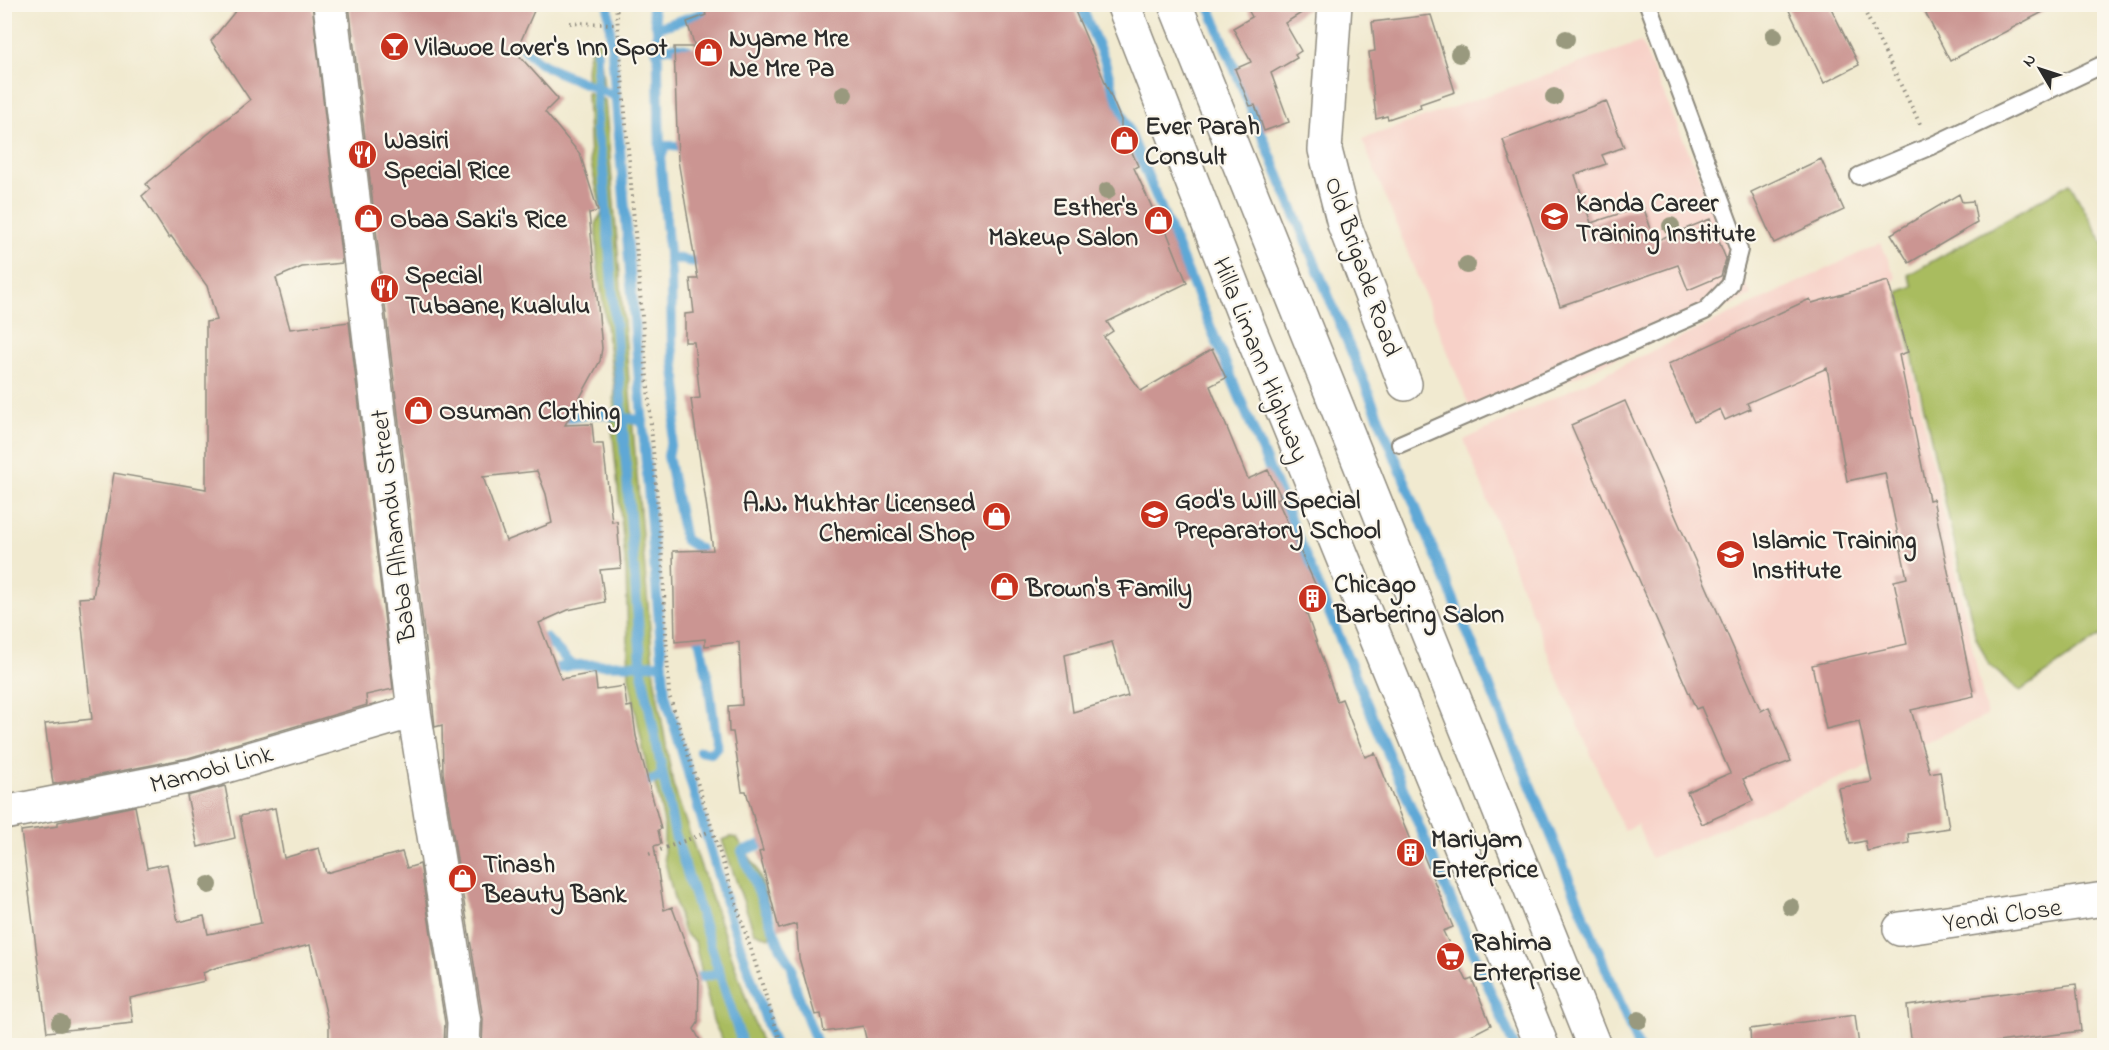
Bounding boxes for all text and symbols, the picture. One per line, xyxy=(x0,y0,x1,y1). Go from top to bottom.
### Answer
place label: Nyame Mre Ne Mre Pa xyxy=(729,21,850,89)
bar icon: Vilawoe Lover's Inn Spot xyxy=(378,30,410,62)
place label: Vilawoe Lover's Inn Spot xyxy=(414,30,668,68)
shop icon: Nyame Mre Ne Mre Pa xyxy=(692,36,724,68)
north arrow xyxy=(2010,39,2070,99)
text: N xyxy=(2017,49,2043,73)
place label: Ever Parah Consult xyxy=(1145,109,1260,177)
place label: Wasiri Special Rice xyxy=(384,123,511,191)
shop icon: Ever Parah Consult xyxy=(1108,124,1140,156)
restaurant icon: Wasiri Special Rice xyxy=(347,138,379,170)
street label: Old Brigade Road xyxy=(1313,172,1410,362)
place label: Kanda Career Training Institute xyxy=(1576,186,1757,255)
place label: Esther's Makeup Salon xyxy=(988,190,1138,258)
school or university icon: Kanda Career Training Institute xyxy=(1539,201,1571,233)
shop icon: Obaa Saki's Rice xyxy=(353,202,385,234)
place label: Obaa Saki's Rice xyxy=(390,202,568,240)
shop icon: Esther's Makeup Salon xyxy=(1143,205,1175,237)
street label: Hilla Limann Highway xyxy=(1201,252,1318,468)
place label: Special Tubaane, Kualulu xyxy=(405,258,590,326)
restaurant icon: Special Tubaane, Kualulu xyxy=(368,273,400,305)
shop icon: Osuman Clothing xyxy=(402,394,434,426)
place label: Osuman Clothing xyxy=(439,394,620,433)
street label: Baba Alhamdu Street xyxy=(362,407,428,645)
place label: God's Will Special Preparatory School xyxy=(1175,483,1381,551)
place label: A.N. Mukhtar Licensed Chemical Shop xyxy=(743,486,975,554)
school or university icon: God's Will Special Preparatory School xyxy=(1138,498,1170,530)
shop icon: A.N. Mukhtar Licensed Chemical Shop xyxy=(980,501,1012,533)
place label: Islamic Training Institute xyxy=(1752,523,1917,591)
school or university icon: Islamic Training Institute xyxy=(1715,538,1747,570)
place label: Chicago Barbering Salon xyxy=(1333,567,1504,636)
shop icon: Brown's Family xyxy=(989,571,1021,603)
place label: Brown's Family xyxy=(1025,571,1192,609)
building icon: Chicago Barbering Salon xyxy=(1297,582,1329,614)
street label: Mamobi Link xyxy=(146,736,278,806)
place label: Mariyam Enterprice xyxy=(1431,822,1539,890)
building icon: Mariyam Enterprice xyxy=(1394,837,1426,869)
place label: Tinash Beauty Bank xyxy=(482,847,627,915)
shop icon: Tinash Beauty Bank xyxy=(446,862,478,894)
street label: Yendi Close xyxy=(1941,890,2064,944)
place label: Rahima Enterprise xyxy=(1472,925,1582,993)
supermarket icon: Rahima Enterprise xyxy=(1435,940,1467,972)

